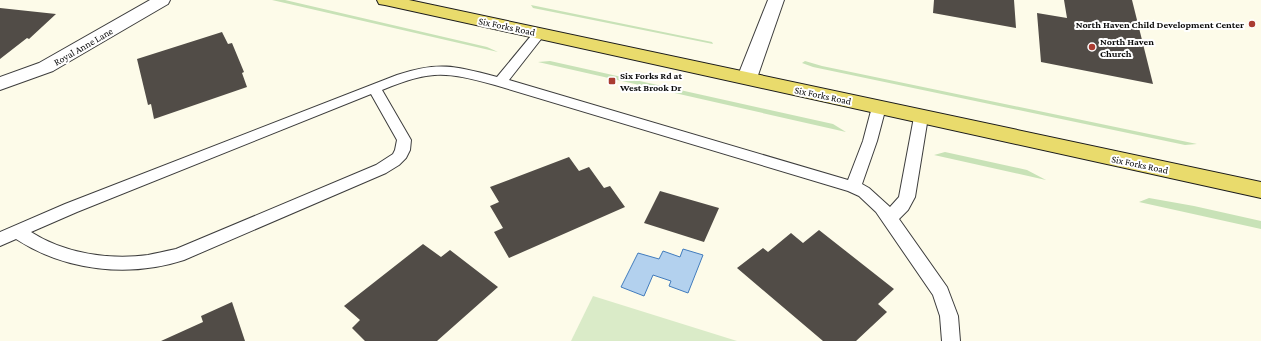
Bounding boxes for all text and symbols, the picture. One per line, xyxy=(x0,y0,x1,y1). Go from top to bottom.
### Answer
street label: Six Forks Road xyxy=(477,15,537,38)
place label: North Haven Child Development Center xyxy=(1076,19,1244,30)
marker: North Haven Child Development Center xyxy=(1247,19,1257,29)
street label: Royal Anne Lane xyxy=(52,25,115,68)
place label: North Haven Church xyxy=(1100,36,1154,59)
marker: North Haven Church xyxy=(1087,42,1097,52)
place label: Six Forks Rd at West Brook Dr xyxy=(619,70,682,93)
marker: Six Forks Rd at West Brook Dr xyxy=(607,76,617,86)
street label: Six Forks Road xyxy=(793,84,853,107)
street label: Six Forks Road xyxy=(1110,153,1170,176)

